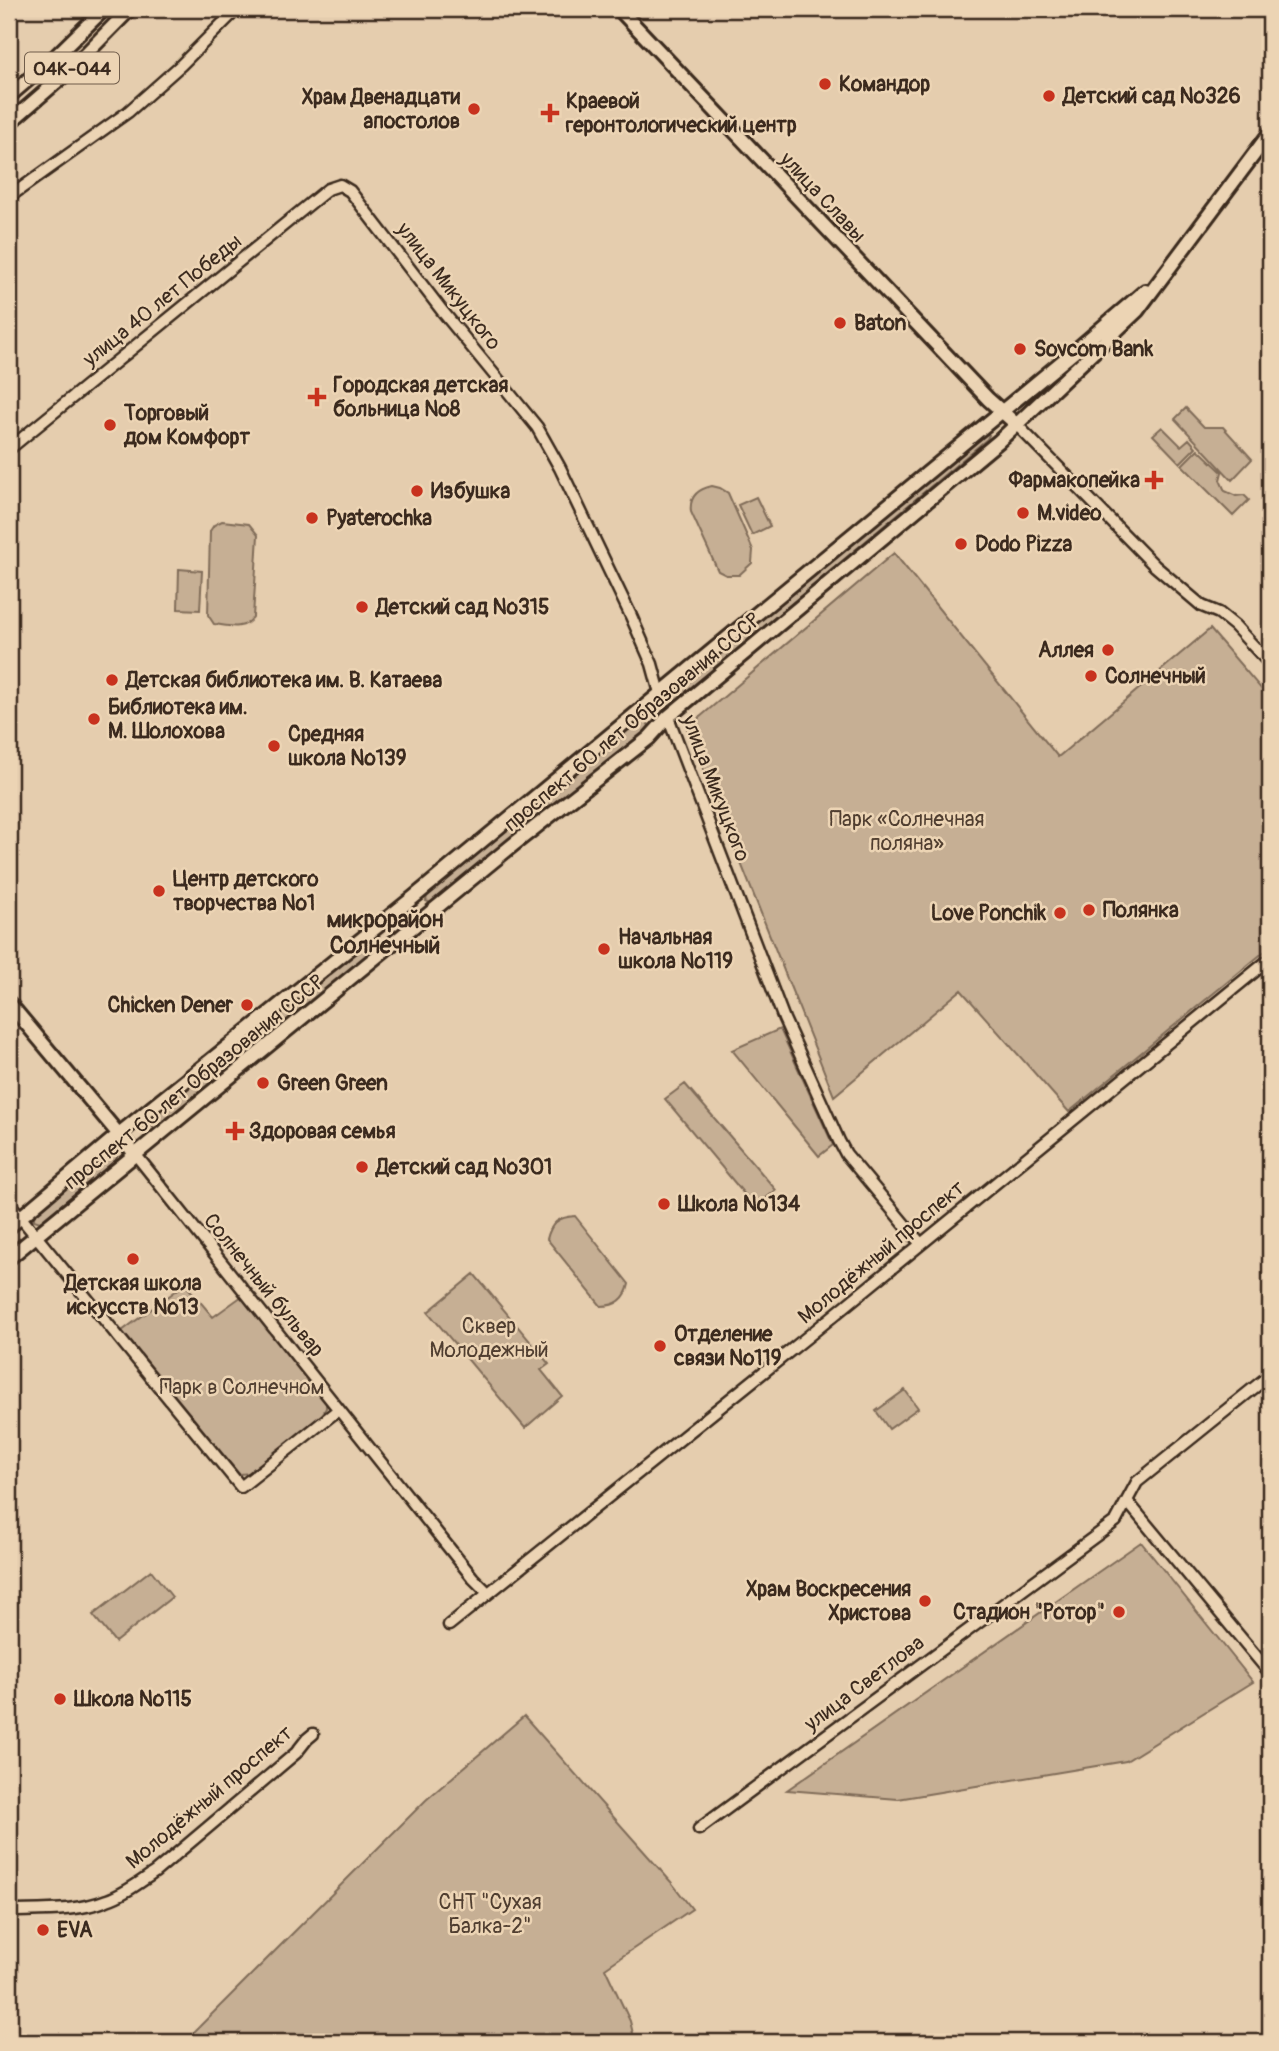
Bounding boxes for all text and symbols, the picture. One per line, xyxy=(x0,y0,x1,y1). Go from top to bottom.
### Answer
road number: 04К-044 xyxy=(25,52,119,83)
place label: Командор xyxy=(839,71,930,98)
marker: Командор xyxy=(817,76,833,92)
place label: Детский сад №326 xyxy=(1061,83,1241,110)
place label: Храм Двенадцати апостолов xyxy=(302,84,461,135)
place label: Краевой геронтологический центр xyxy=(565,88,797,139)
marker: Детский сад №326 xyxy=(1041,88,1057,104)
marker: Храм Двенадцати апостолов xyxy=(466,101,482,117)
marker: Краевой геронтологический центр xyxy=(540,103,560,123)
street label: улица Славы xyxy=(773,146,872,248)
street label: улица Микуцкого xyxy=(390,216,507,356)
street label: улица 40 лет Победы xyxy=(77,228,247,373)
place label: Baton xyxy=(854,310,907,337)
marker: Baton xyxy=(832,315,848,331)
place label: Sovcom Bank xyxy=(1034,336,1153,363)
marker: Sovcom Bank xyxy=(1012,341,1028,357)
place label: Городская детская больница №8 xyxy=(333,372,509,423)
marker: Городская детская больница №8 xyxy=(307,387,327,407)
place label: Торговый дом Комфорт xyxy=(123,400,250,451)
marker: Торговый дом Комфорт xyxy=(102,417,118,433)
place label: Фармакопейка xyxy=(1008,467,1140,494)
marker: Фармакопейка xyxy=(1146,472,1162,488)
place label: Избушка xyxy=(431,478,510,505)
marker: Избушка xyxy=(409,483,425,499)
place label: M.video xyxy=(1037,500,1102,527)
place label: Pyaterochka xyxy=(326,505,432,532)
marker: M.video xyxy=(1015,505,1031,521)
marker: Pyaterochka xyxy=(304,510,320,526)
place label: Dodo Pizza xyxy=(975,531,1072,558)
marker: Dodo Pizza xyxy=(953,536,969,552)
place label: Детский сад №315 xyxy=(374,594,549,621)
marker: Детский сад №315 xyxy=(354,599,370,615)
street label: проспект 60 лет Образования СССР xyxy=(498,607,767,838)
place label: Аллея xyxy=(1038,637,1094,664)
marker: Аллея xyxy=(1100,642,1116,658)
place label: Солнечный xyxy=(1105,663,1206,690)
place label: Детская библиотека им. В. Катаева xyxy=(124,667,443,694)
marker: Солнечный xyxy=(1083,668,1099,684)
marker: Детская библиотека им. В. Катаева xyxy=(104,672,120,688)
place label: Библиотека им. М. Шолохова xyxy=(108,694,247,745)
street label: улица Микуцкого xyxy=(675,710,756,865)
marker: Библиотека им. М. Шолохова xyxy=(86,711,102,727)
place label: Средняя школа №139 xyxy=(288,721,407,772)
marker: Средняя школа №139 xyxy=(266,738,282,754)
park label: Парк «Солнечная поляна» xyxy=(830,806,984,857)
place label: Центр детского творчества №1 xyxy=(173,866,319,917)
marker: Центр детского творчества №1 xyxy=(151,883,167,899)
place label: Полянка xyxy=(1103,897,1179,924)
place label: Love Ponchik xyxy=(931,900,1046,927)
marker: Полянка xyxy=(1081,902,1097,918)
district label: микрорайон Солнечный xyxy=(327,905,443,960)
marker: Love Ponchik xyxy=(1052,905,1068,921)
place label: Начальная школа №119 xyxy=(618,924,733,975)
marker: Начальная школа №119 xyxy=(596,941,612,957)
street label: проспект 60 лет Образования СССР xyxy=(59,969,330,1196)
place label: Chicken Dener xyxy=(108,992,234,1019)
marker: Chicken Dener xyxy=(239,997,255,1013)
place label: Green Green xyxy=(277,1070,388,1097)
marker: Green Green xyxy=(255,1075,271,1091)
place label: Здоровая семья xyxy=(249,1118,396,1145)
marker: Здоровая семья xyxy=(227,1123,243,1139)
place label: Детский сад №301 xyxy=(374,1154,552,1181)
marker: Детский сад №301 xyxy=(354,1159,370,1175)
street label: Молодёжный проспект xyxy=(792,1174,971,1330)
place label: Школа №134 xyxy=(677,1191,801,1218)
marker: Школа №134 xyxy=(656,1196,672,1212)
street label: Солнечный бульвар xyxy=(197,1208,330,1363)
marker: Детская школа искусств №13 xyxy=(125,1251,141,1267)
place label: Детская школа искусств №13 xyxy=(63,1270,202,1321)
park label: Сквер Молодежный xyxy=(429,1313,549,1364)
place label: Отделение связи №119 xyxy=(673,1321,782,1372)
marker: Отделение связи №119 xyxy=(652,1338,668,1354)
park label: Парк в Солнечном xyxy=(160,1374,324,1401)
place label: Храм Воскресения Христова xyxy=(746,1576,911,1627)
marker: Храм Воскресения Христова xyxy=(917,1593,933,1609)
place label: Стадион "Ротор" xyxy=(953,1599,1105,1626)
marker: Стадион "Ротор" xyxy=(1111,1604,1127,1620)
street label: улица Светлова xyxy=(798,1629,930,1738)
place label: Школа №115 xyxy=(73,1686,192,1713)
marker: Школа №115 xyxy=(52,1691,68,1707)
street label: Молодёжный проспект xyxy=(120,1719,299,1875)
park label: СНТ "Сухая Балка-2" xyxy=(438,1889,542,1940)
place label: EVA xyxy=(57,1917,93,1944)
marker: EVA xyxy=(35,1922,51,1938)

